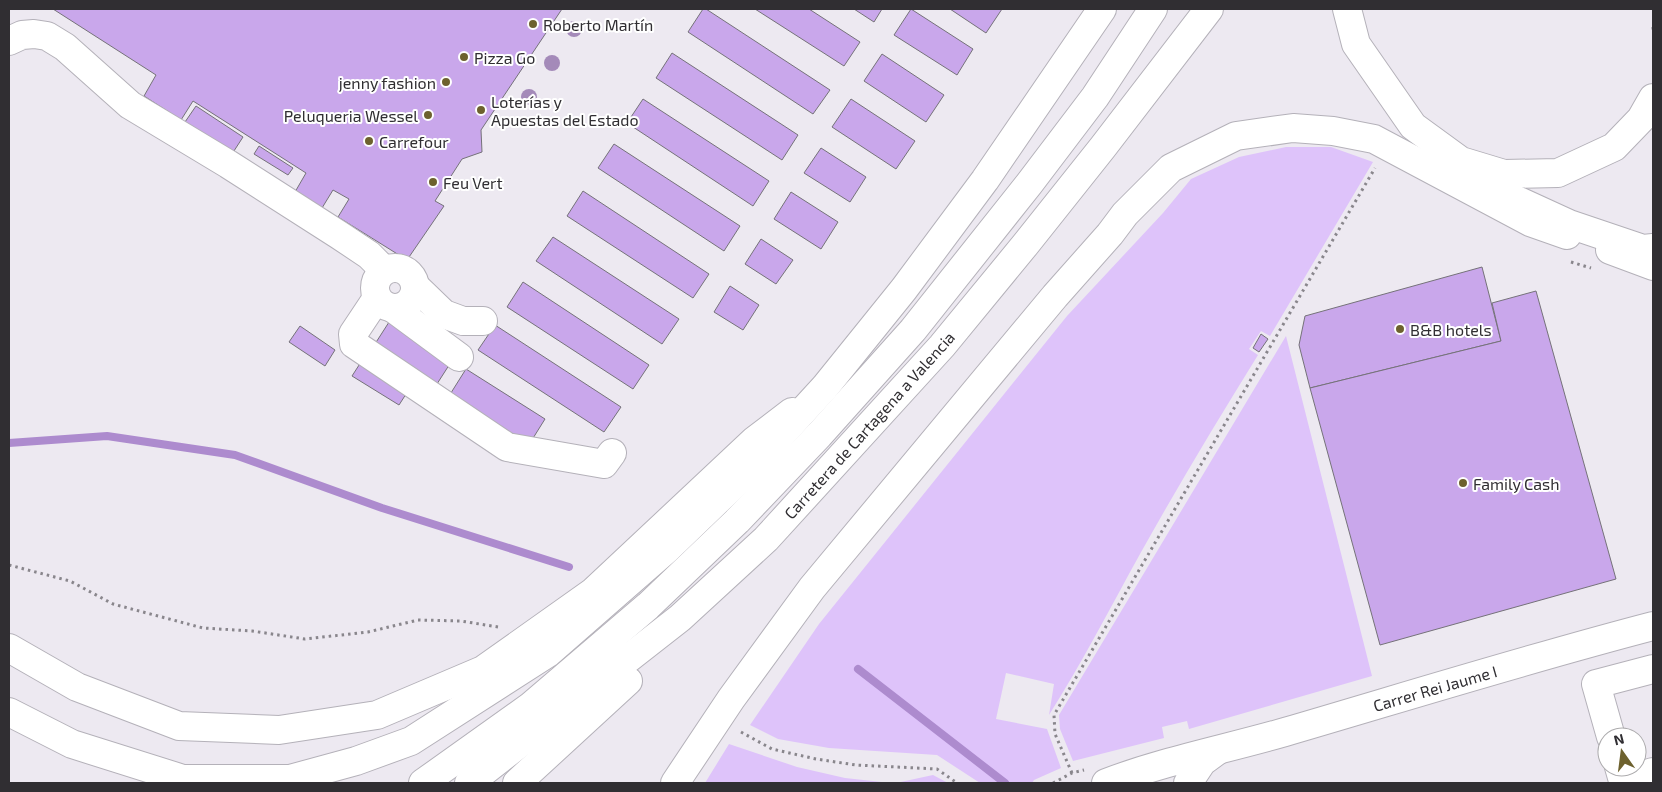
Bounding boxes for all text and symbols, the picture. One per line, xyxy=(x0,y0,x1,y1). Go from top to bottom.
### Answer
place label: Roberto Martín xyxy=(543,15,653,34)
marker: Roberto Martín xyxy=(527,18,539,30)
place label: Pizza Go xyxy=(474,48,535,67)
marker: Pizza Go xyxy=(458,51,470,63)
place label: jenny fashion xyxy=(339,73,436,93)
marker: jenny fashion xyxy=(440,76,452,88)
place label: Loterías y Apuestas del Estado xyxy=(491,92,639,129)
marker: Loterías y Apuestas del Estado xyxy=(475,104,487,116)
place label: Peluqueria Wessel xyxy=(284,106,418,125)
marker: Peluqueria Wessel xyxy=(422,109,434,121)
place label: Carrefour xyxy=(379,132,449,151)
marker: Carrefour xyxy=(363,135,375,147)
place label: Feu Vert xyxy=(443,173,503,192)
marker: Feu Vert xyxy=(427,176,439,188)
place label: B&B hotels xyxy=(1410,320,1492,339)
marker: B&B hotels xyxy=(1394,323,1406,335)
street label: Carretera de Cartagena a Valencia xyxy=(780,327,958,523)
place label: Family Cash xyxy=(1473,474,1559,493)
marker: Family Cash xyxy=(1457,477,1469,489)
street label: Carrer Rei Jaume I xyxy=(1371,661,1499,715)
north arrow xyxy=(1597,727,1647,777)
text: N xyxy=(1612,729,1626,748)

